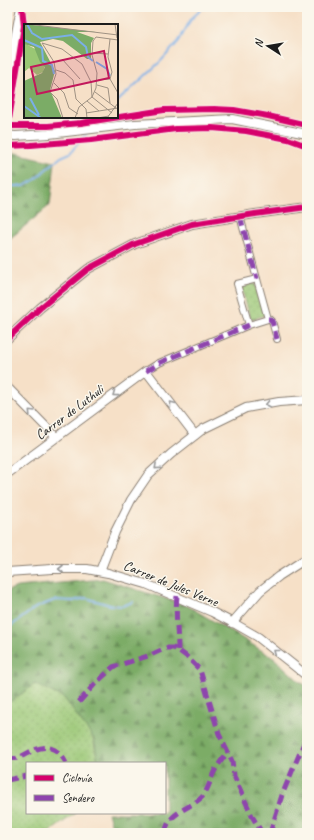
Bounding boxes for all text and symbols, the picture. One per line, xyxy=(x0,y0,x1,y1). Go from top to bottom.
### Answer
inset map xyxy=(24,24,118,118)
north arrow xyxy=(248,26,288,66)
text: N xyxy=(251,37,266,49)
street label: Carrer de Luthuli xyxy=(32,380,109,444)
one-way arrow xyxy=(112,389,119,396)
one-way arrow xyxy=(265,400,271,408)
one-way arrow xyxy=(169,402,176,409)
one-way arrow xyxy=(29,409,36,417)
one-way arrow xyxy=(154,462,162,470)
street label: Carrer de Jules Verne xyxy=(121,557,222,611)
one-way arrow xyxy=(58,565,64,573)
one-way arrow xyxy=(274,650,281,657)
legend xyxy=(26,762,166,814)
text: Ciclovía xyxy=(62,770,93,786)
text: Sendero xyxy=(62,790,95,806)

